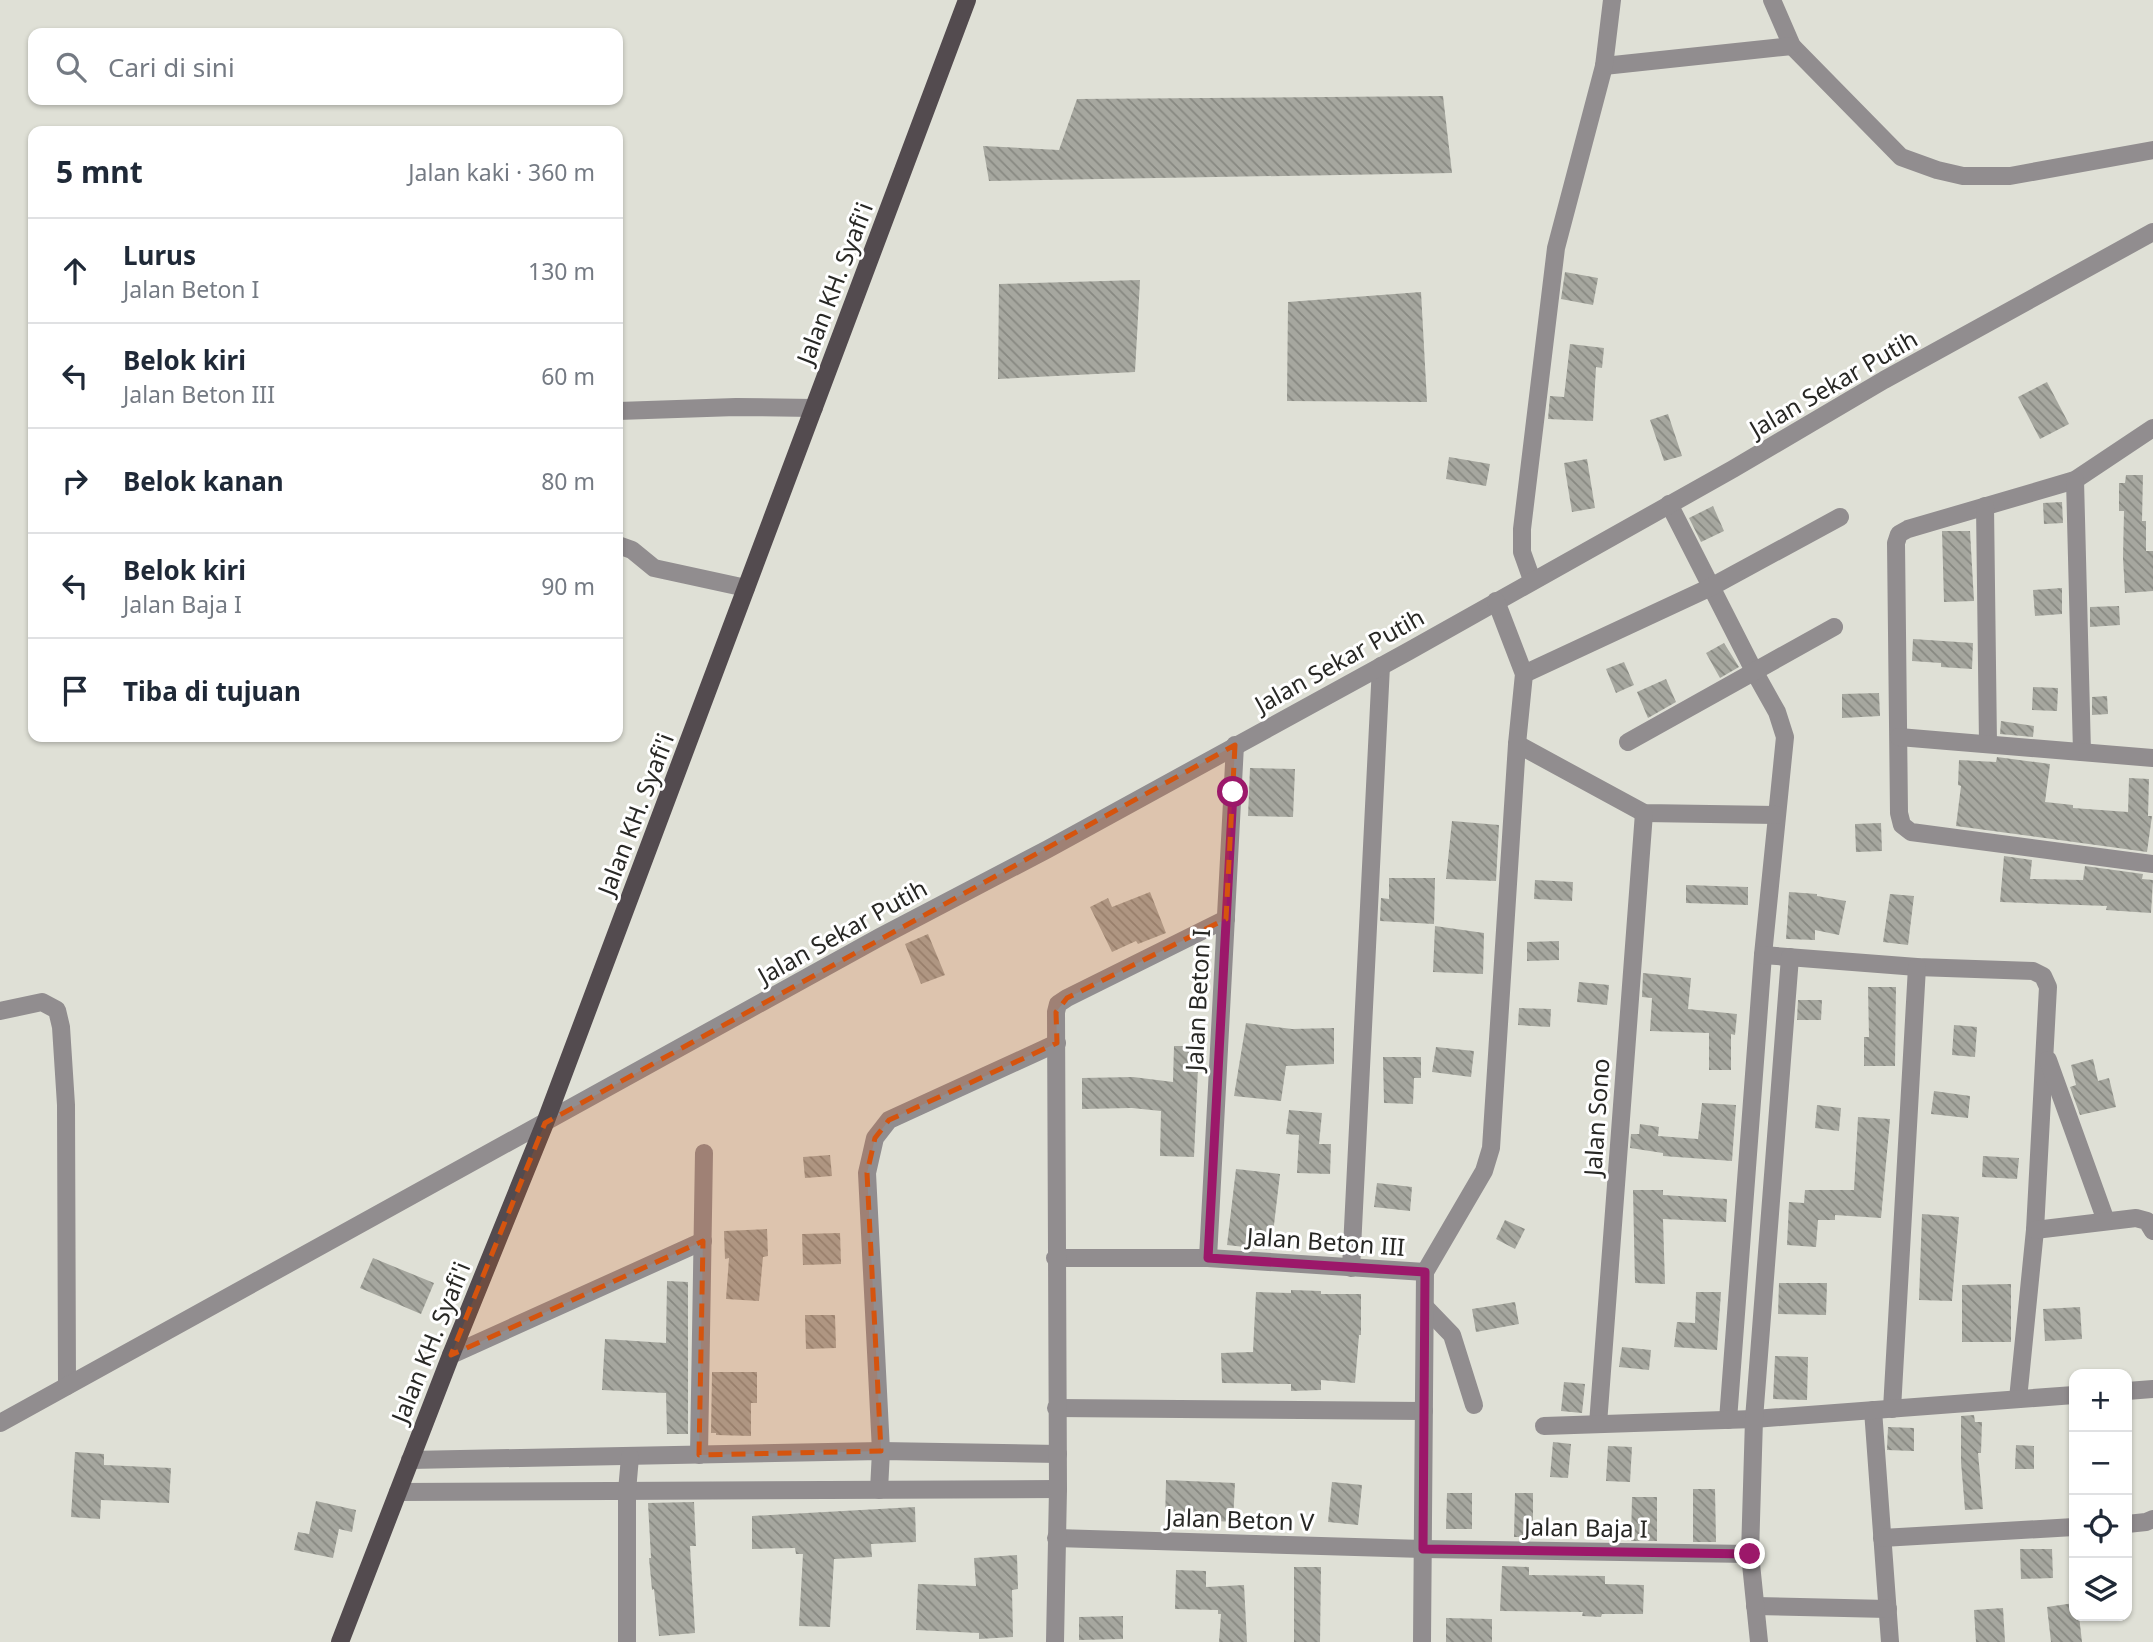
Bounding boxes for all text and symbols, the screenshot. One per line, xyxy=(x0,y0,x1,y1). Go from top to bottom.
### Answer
search box xyxy=(28,28,623,105)
icon: search xyxy=(52,48,90,86)
text: Cari di sini xyxy=(108,49,235,85)
text: 5 mnt xyxy=(56,151,143,192)
text: Jalan kaki · 360 m xyxy=(408,156,595,188)
street label: Jalan KH. Syafi'i xyxy=(787,197,880,371)
text: Lurus xyxy=(123,237,196,273)
icon: ahead xyxy=(56,252,94,290)
text: 130 m xyxy=(528,255,595,287)
text: Jalan Beton I xyxy=(123,273,259,305)
street label: Jalan Sekar Putih xyxy=(1741,321,1923,446)
text: Belok kiri xyxy=(123,342,246,378)
icon: left xyxy=(56,357,94,395)
text: 60 m xyxy=(541,360,595,392)
text: Jalan Beton III xyxy=(123,378,275,410)
icon: right xyxy=(56,462,94,500)
text: Belok kanan xyxy=(123,463,284,499)
text: 80 m xyxy=(541,465,595,497)
text: Belok kiri xyxy=(123,552,246,588)
icon: left xyxy=(56,567,94,605)
text: 90 m xyxy=(541,570,595,602)
text: Jalan Baja I xyxy=(123,588,242,620)
street label: Jalan Sekar Putih xyxy=(1247,600,1430,721)
icon: arrive xyxy=(56,672,94,710)
text: Tiba di tujuan xyxy=(123,673,301,709)
street label: Jalan KH. Syafi'i xyxy=(588,728,681,902)
route start xyxy=(1217,776,1248,807)
street label: Jalan Sekar Putih xyxy=(750,871,933,992)
street label: Jalan Beton I xyxy=(1177,928,1217,1074)
street label: Jalan Sono xyxy=(1575,1057,1617,1179)
street label: Jalan Beton III xyxy=(1244,1219,1406,1263)
street label: Jalan KH. Syafi'i xyxy=(382,1257,477,1429)
map controls xyxy=(2069,1369,2132,1621)
button: + xyxy=(2069,1369,2132,1432)
button: − xyxy=(2069,1432,2132,1495)
button: locate xyxy=(2069,1495,2132,1558)
street label: Jalan Beton V xyxy=(1163,1500,1315,1538)
street label: Jalan Baja I xyxy=(1522,1509,1648,1545)
route end xyxy=(1734,1538,1765,1569)
button: layers xyxy=(2069,1558,2132,1621)

